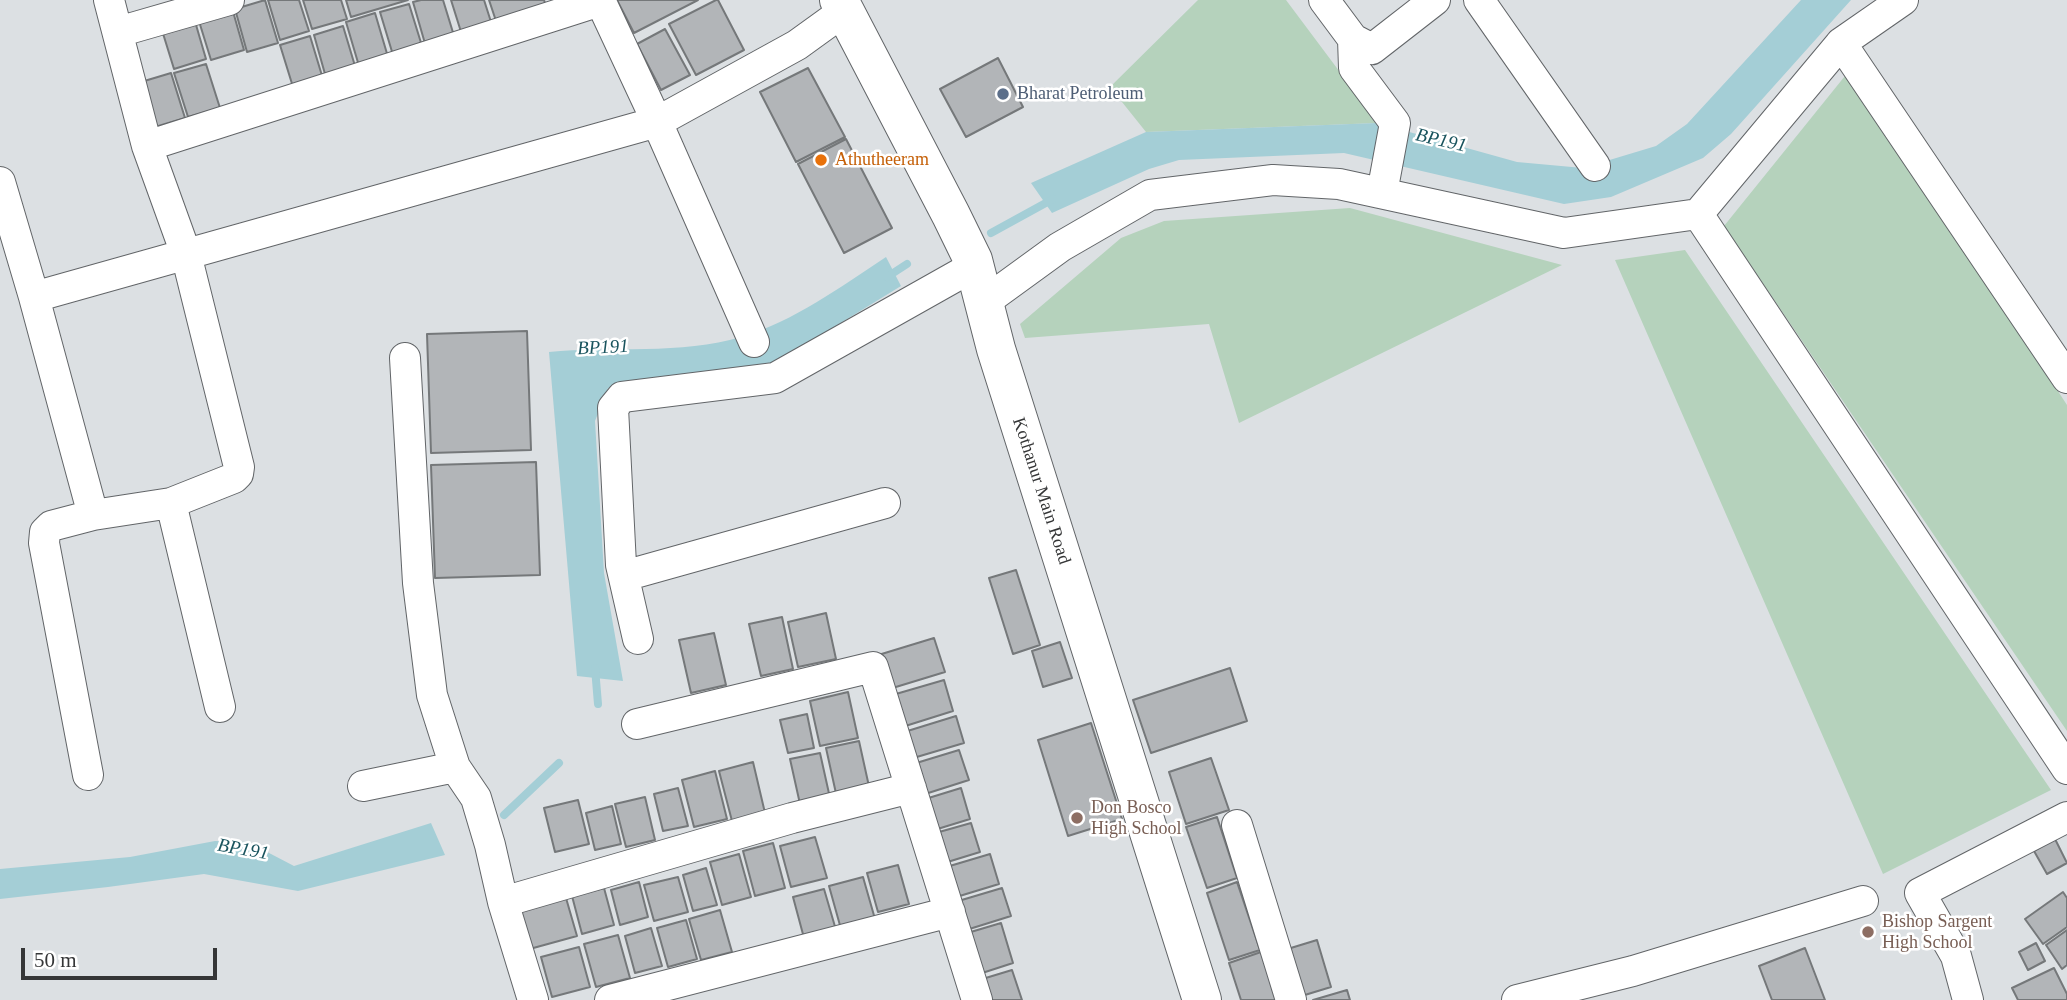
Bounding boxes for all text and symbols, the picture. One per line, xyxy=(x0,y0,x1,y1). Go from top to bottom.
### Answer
place label: Bharat Petroleum xyxy=(1017,83,1143,105)
marker: Bharat Petroleum xyxy=(995,86,1011,102)
water label: BP191 xyxy=(1413,124,1469,158)
place label: Athutheeram xyxy=(835,149,929,171)
marker: Athutheeram xyxy=(813,152,829,168)
water label: BP191 xyxy=(577,335,629,361)
street label: Kothanur Main Road xyxy=(1007,415,1075,567)
place label: Don Bosco High School xyxy=(1091,797,1182,840)
marker: Don Bosco High School xyxy=(1069,810,1085,826)
water label: BP191 xyxy=(216,834,270,866)
place label: Bishop Sargent High School xyxy=(1882,911,1992,954)
marker: Bishop Sargent High School xyxy=(1860,924,1876,940)
scale bar xyxy=(24,934,220,978)
text: 50 m xyxy=(34,948,77,972)

